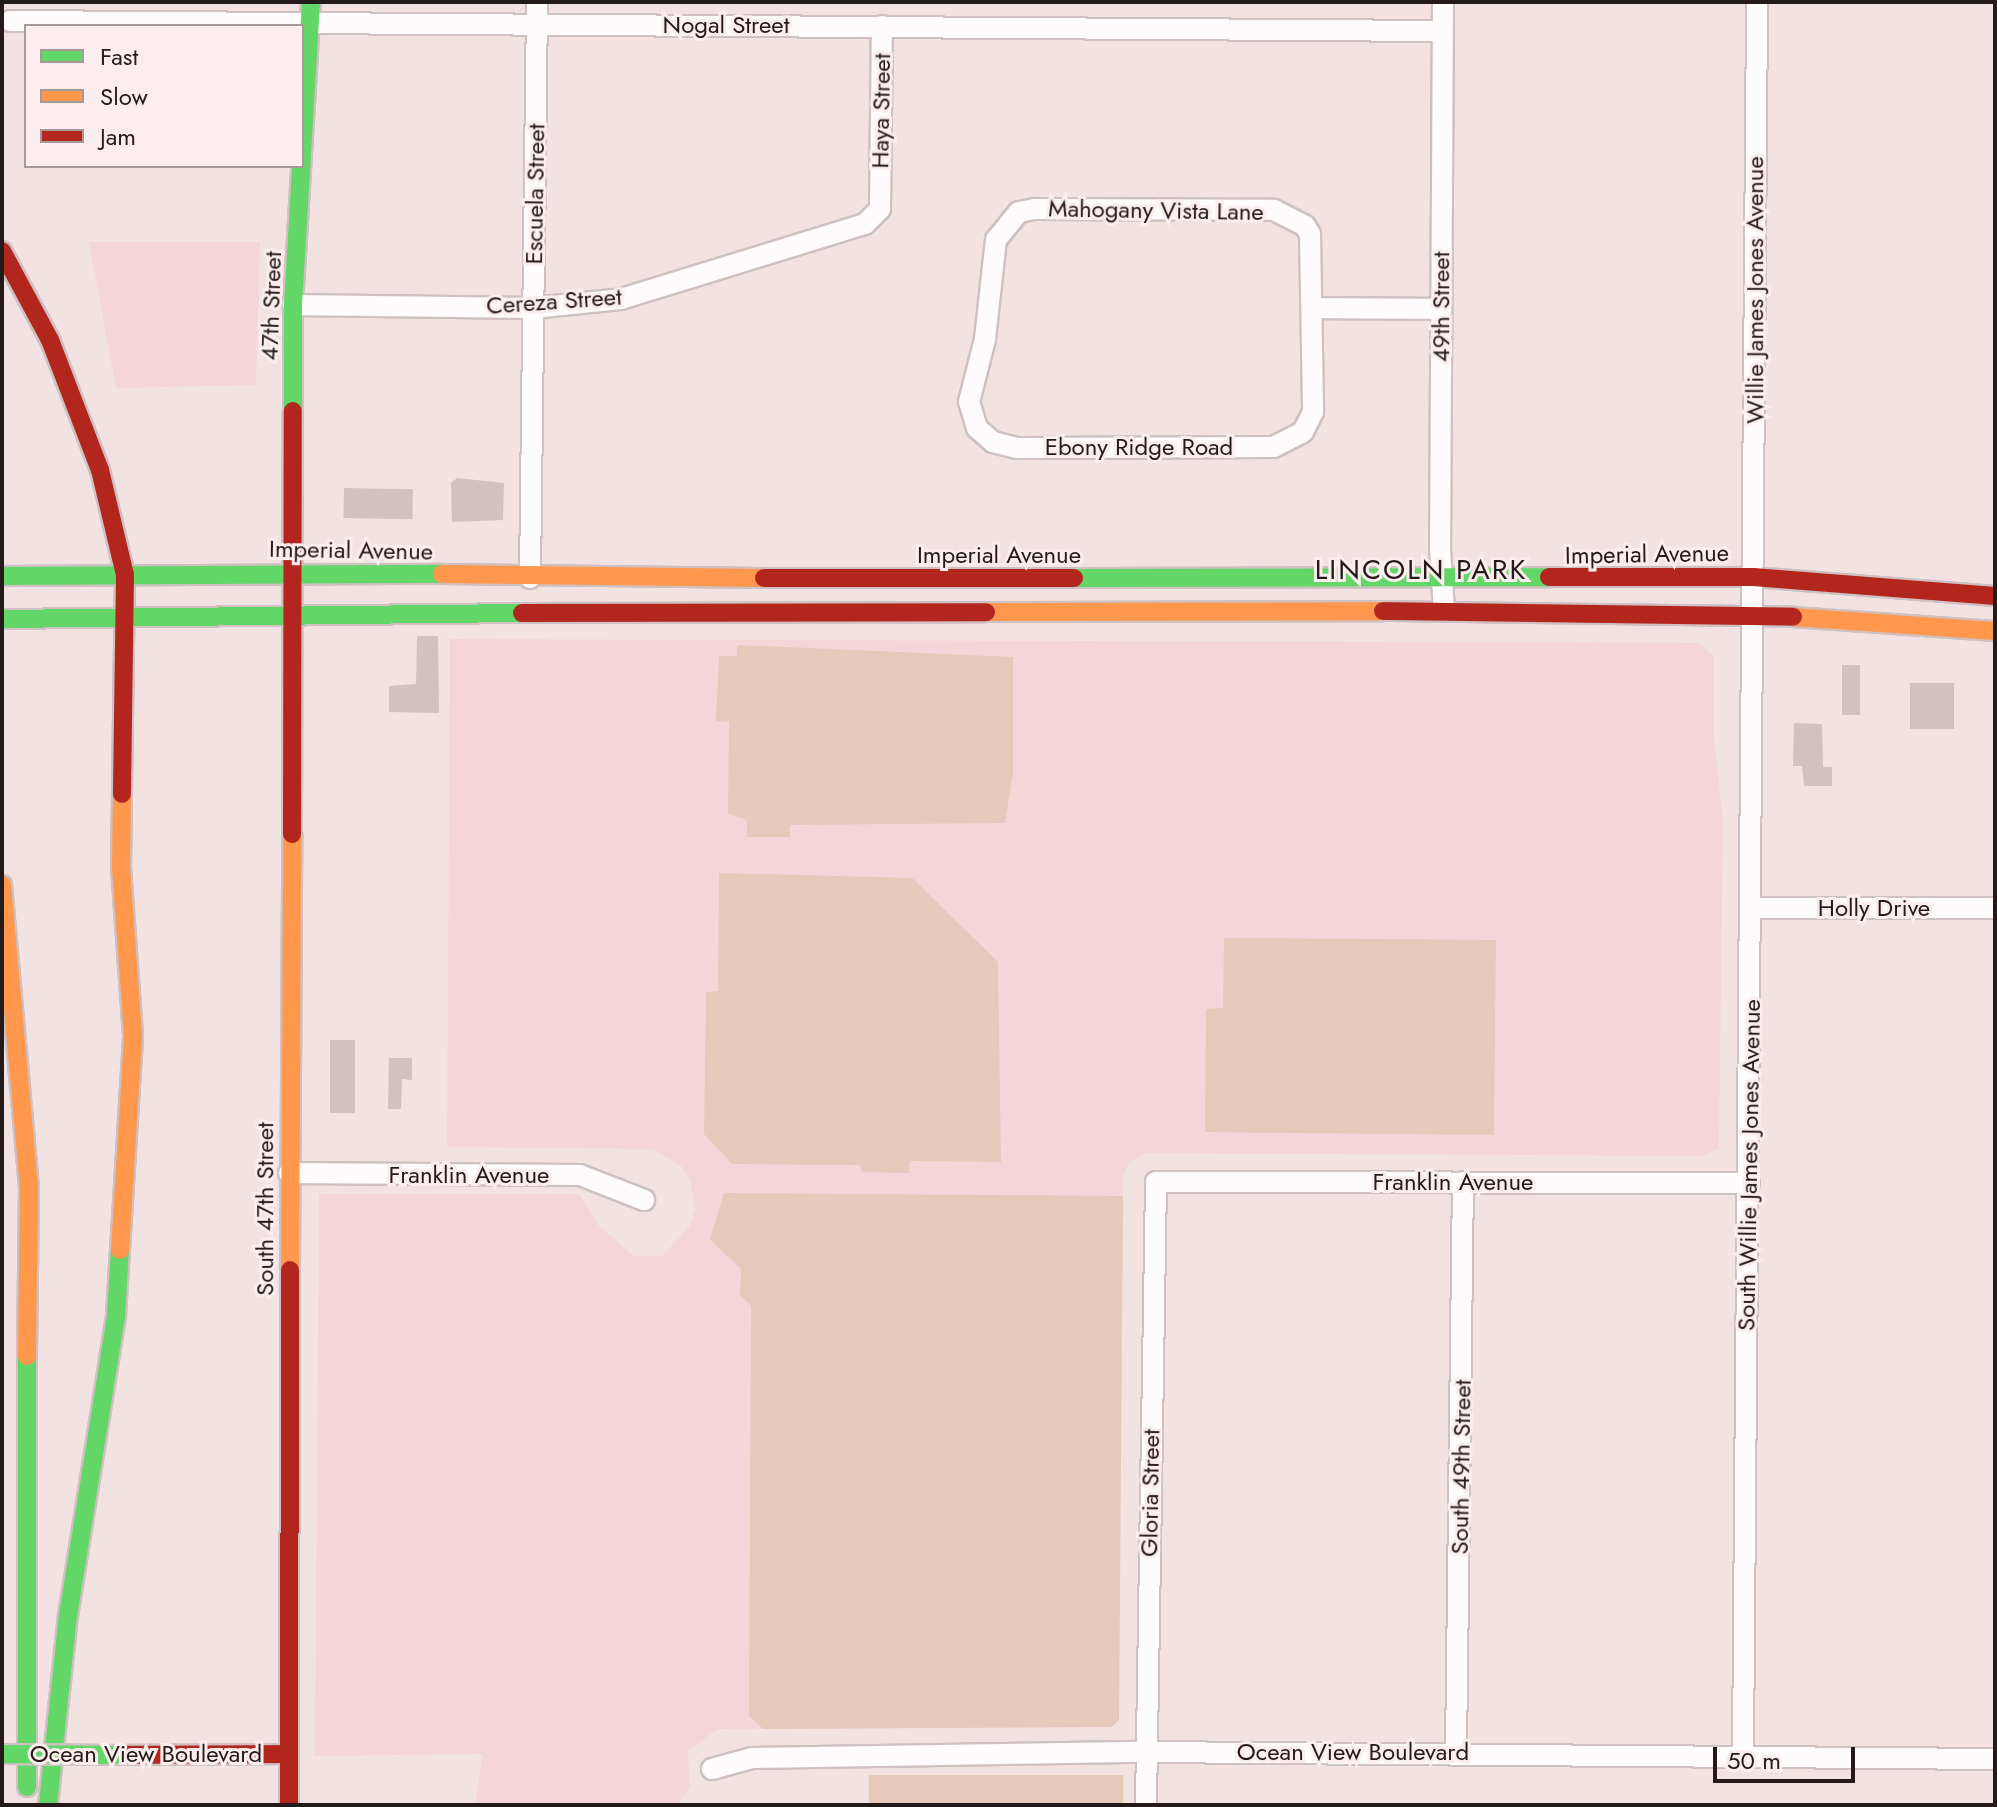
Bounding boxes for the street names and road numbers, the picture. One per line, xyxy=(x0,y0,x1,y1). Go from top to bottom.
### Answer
street label: Nogal Street xyxy=(663,11,789,39)
street label: Haya Street xyxy=(866,53,896,169)
street label: Escuela Street xyxy=(519,123,551,265)
street label: Willie James Jones Avenue xyxy=(1741,156,1769,424)
street label: Mahogany Vista Lane xyxy=(1048,194,1264,226)
street label: 47th Street xyxy=(255,251,287,361)
street label: 49th Street xyxy=(1427,252,1455,362)
street label: Cereza Street xyxy=(485,282,623,320)
street label: Ebony Ridge Road xyxy=(1045,433,1233,461)
street label: Imperial Avenue xyxy=(269,534,433,566)
street label: Imperial Avenue xyxy=(1565,538,1729,570)
street label: Imperial Avenue xyxy=(917,541,1081,569)
street label: Holly Drive xyxy=(1818,894,1930,922)
street label: South Willie James Jones Avenue xyxy=(1732,999,1766,1331)
street label: South 47th Street xyxy=(251,1122,279,1296)
street label: Franklin Avenue xyxy=(389,1161,549,1189)
street label: Franklin Avenue xyxy=(1373,1168,1533,1196)
street label: South 49th Street xyxy=(1445,1379,1477,1555)
street label: Gloria Street xyxy=(1134,1429,1166,1557)
street label: Ocean View Boulevard xyxy=(1237,1738,1469,1766)
street label: Ocean View Boulevard xyxy=(30,1740,262,1768)

